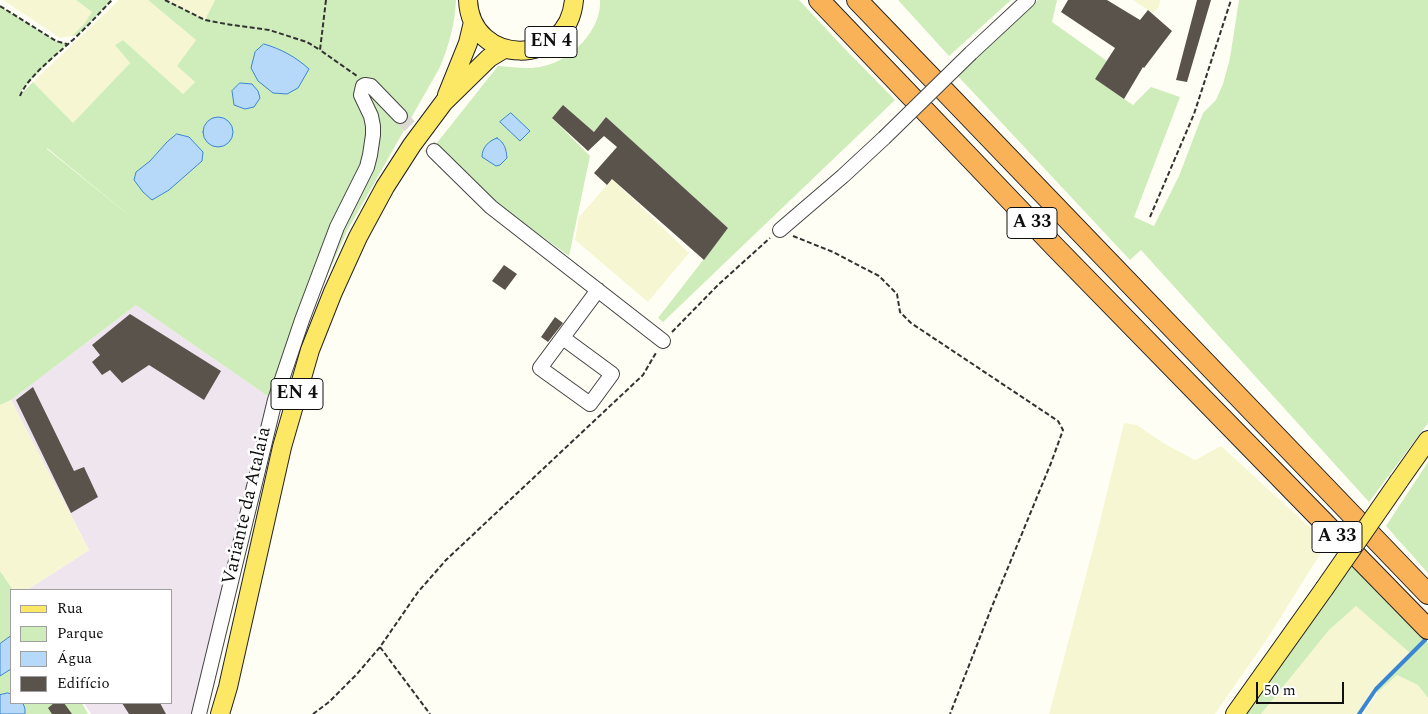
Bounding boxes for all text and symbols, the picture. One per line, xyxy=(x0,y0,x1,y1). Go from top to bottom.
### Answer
road number: EN 4 xyxy=(525,27,577,58)
road number: A 33 xyxy=(1007,208,1057,238)
road number: EN 4 xyxy=(271,378,323,409)
street label: Variante da Atalaia xyxy=(219,425,277,587)
road number: A 33 xyxy=(1312,522,1362,552)
legend xyxy=(10,589,172,704)
text: Rua xyxy=(57,597,83,620)
text: Parque xyxy=(57,622,104,645)
text: Água xyxy=(57,647,92,670)
text: Edifício xyxy=(57,672,110,695)
scale bar xyxy=(1258,672,1346,704)
text: 50 m xyxy=(1264,679,1296,702)

